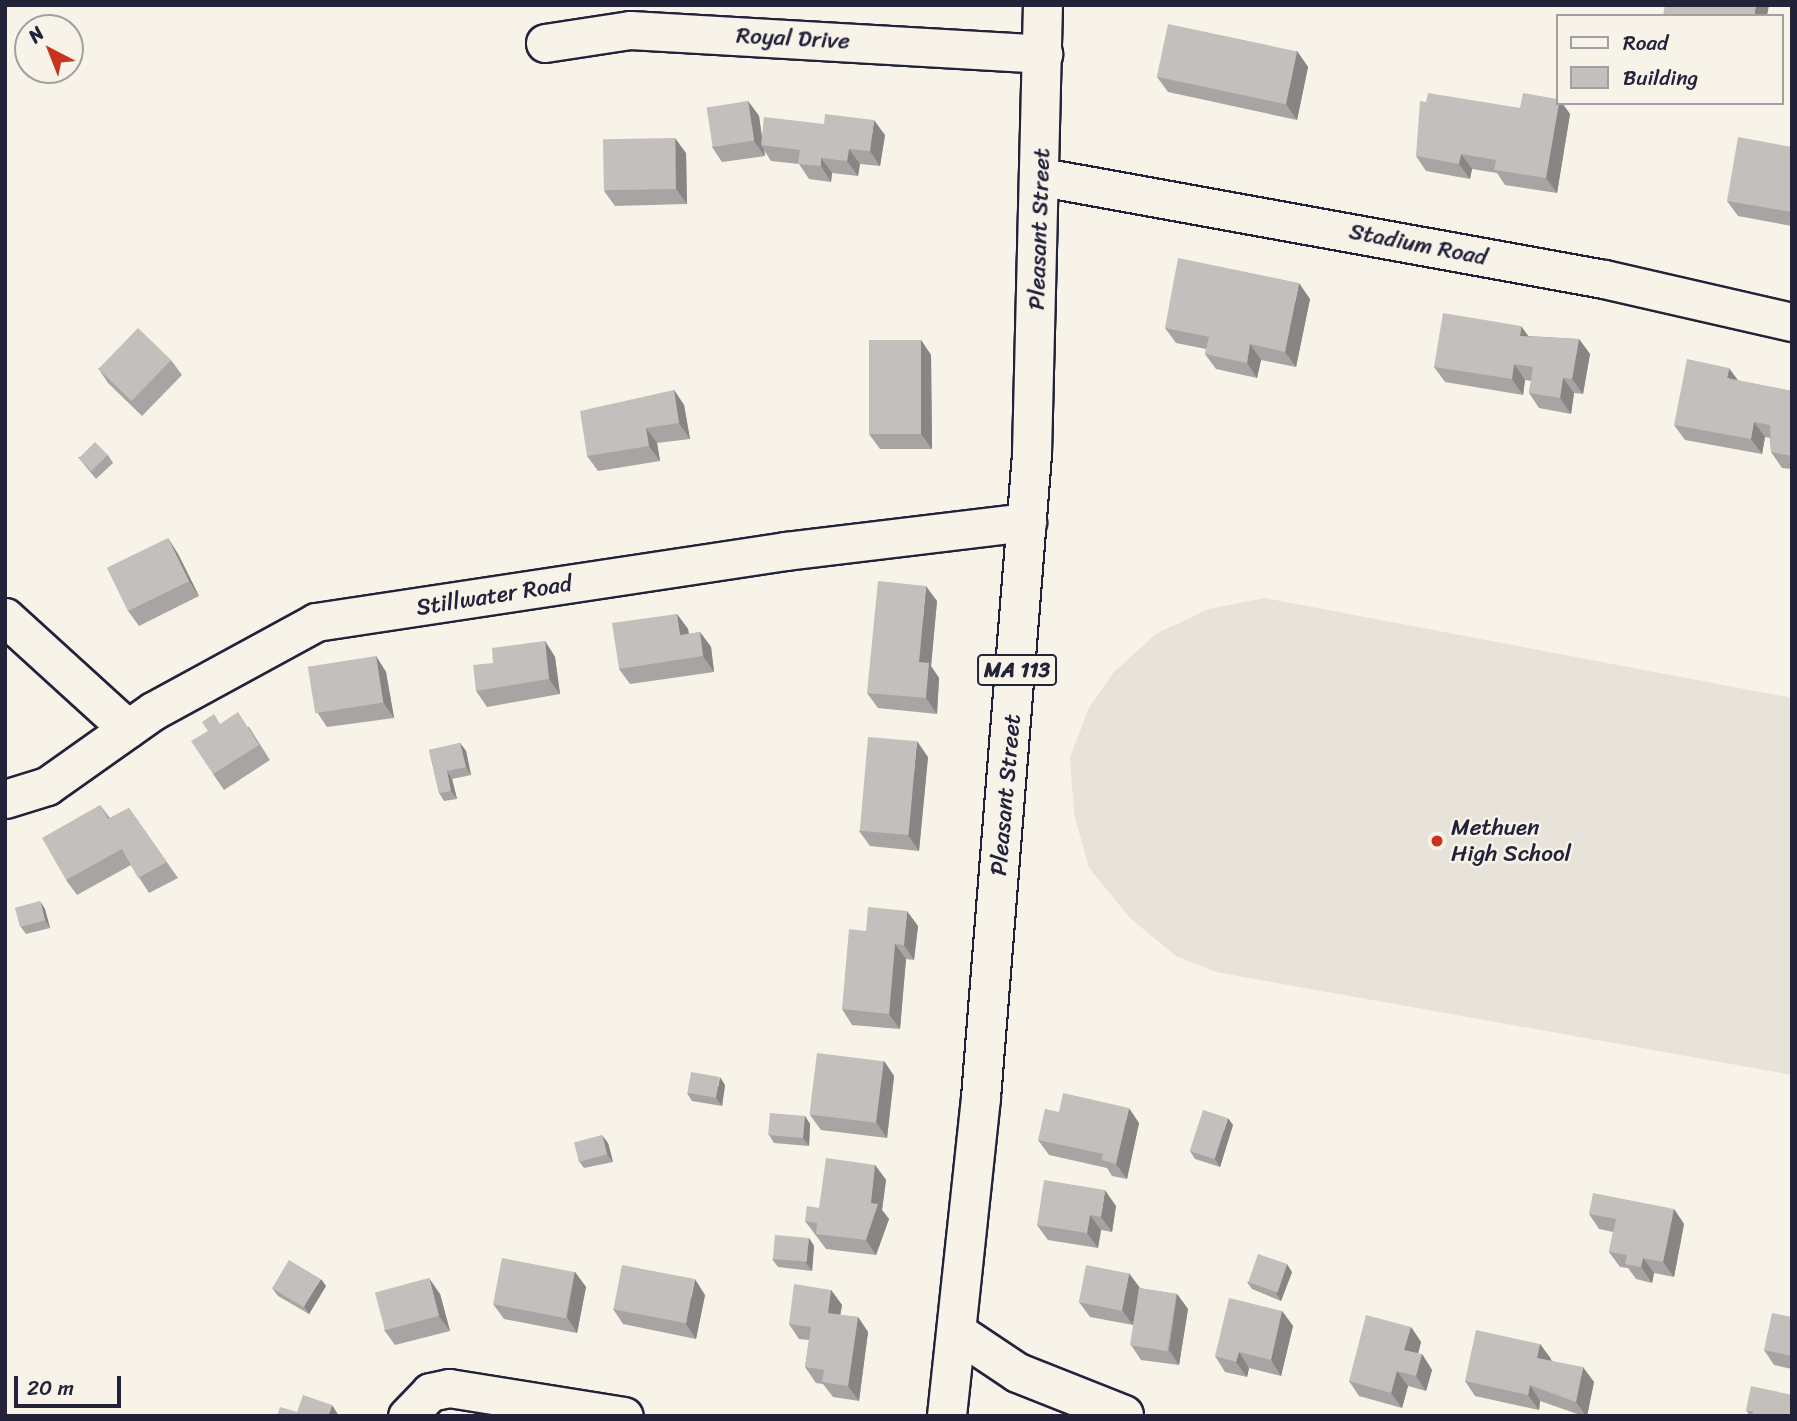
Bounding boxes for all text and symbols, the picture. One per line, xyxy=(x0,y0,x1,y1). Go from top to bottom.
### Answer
north arrow xyxy=(14,14,84,84)
legend xyxy=(1556,14,1783,105)
text: N xyxy=(20,18,52,51)
street label: Royal Drive xyxy=(735,22,851,56)
text: Road xyxy=(1623,24,1668,62)
text: Building xyxy=(1623,59,1698,97)
street label: Pleasant Street xyxy=(1023,148,1057,310)
street label: Stadium Road xyxy=(1347,218,1489,272)
street label: Stillwater Road xyxy=(414,570,574,622)
road number: MA 113 xyxy=(977,652,1057,688)
street label: Pleasant Street xyxy=(985,713,1027,877)
place label: Methuen High School xyxy=(1451,814,1571,868)
marker: Methuen High School xyxy=(1429,833,1445,849)
scale bar xyxy=(18,1362,124,1406)
text: 20 m xyxy=(27,1369,74,1407)

